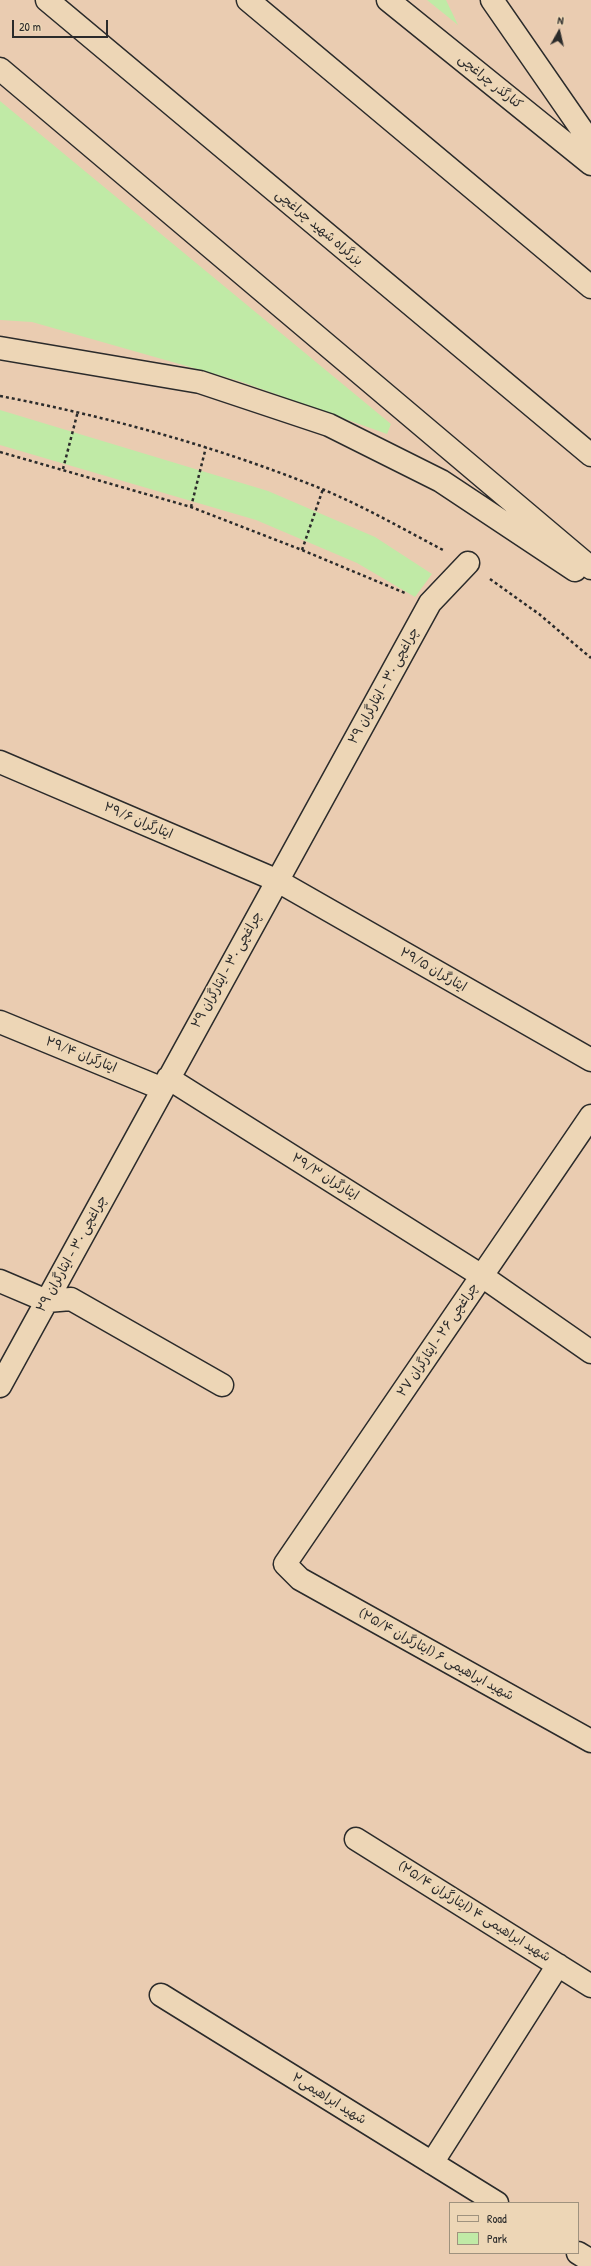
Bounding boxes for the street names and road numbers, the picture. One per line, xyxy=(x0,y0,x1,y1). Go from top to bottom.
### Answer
street label: کنارگذر چراغچی xyxy=(455,51,525,113)
street label: بزرگراه شهید چراغچی xyxy=(272,187,366,269)
street label: چراغچی ۳۰ - ایثارگران ۲۹ xyxy=(345,625,423,747)
street label: ایثارگران ۲۹/۶ xyxy=(101,799,175,843)
street label: چراغچی ۳۰ - ایثارگران ۲۹ xyxy=(188,909,266,1031)
street label: ایثارگران ۲۹/۵ xyxy=(397,945,469,995)
street label: ایثارگران ۲۹/۴ xyxy=(43,1034,119,1076)
street label: ایثارگران ۲۹/۳ xyxy=(289,1150,361,1204)
street label: چراغچی ۳۰ - ایثارگران ۲۹ xyxy=(33,1193,111,1315)
street label: چراغچی ۲۶ - ایثارگران ۲۷ xyxy=(394,1280,482,1400)
street label: شهید ابراهیمی ۶ (ایثارگران ۲۵/۴) xyxy=(356,1606,516,1704)
street label: شهید ابراهیمی ۴ (ایثارگران ۲۵/۴) xyxy=(395,1859,553,1965)
street label: شهید ابراهیمی۲ xyxy=(289,2070,369,2128)

